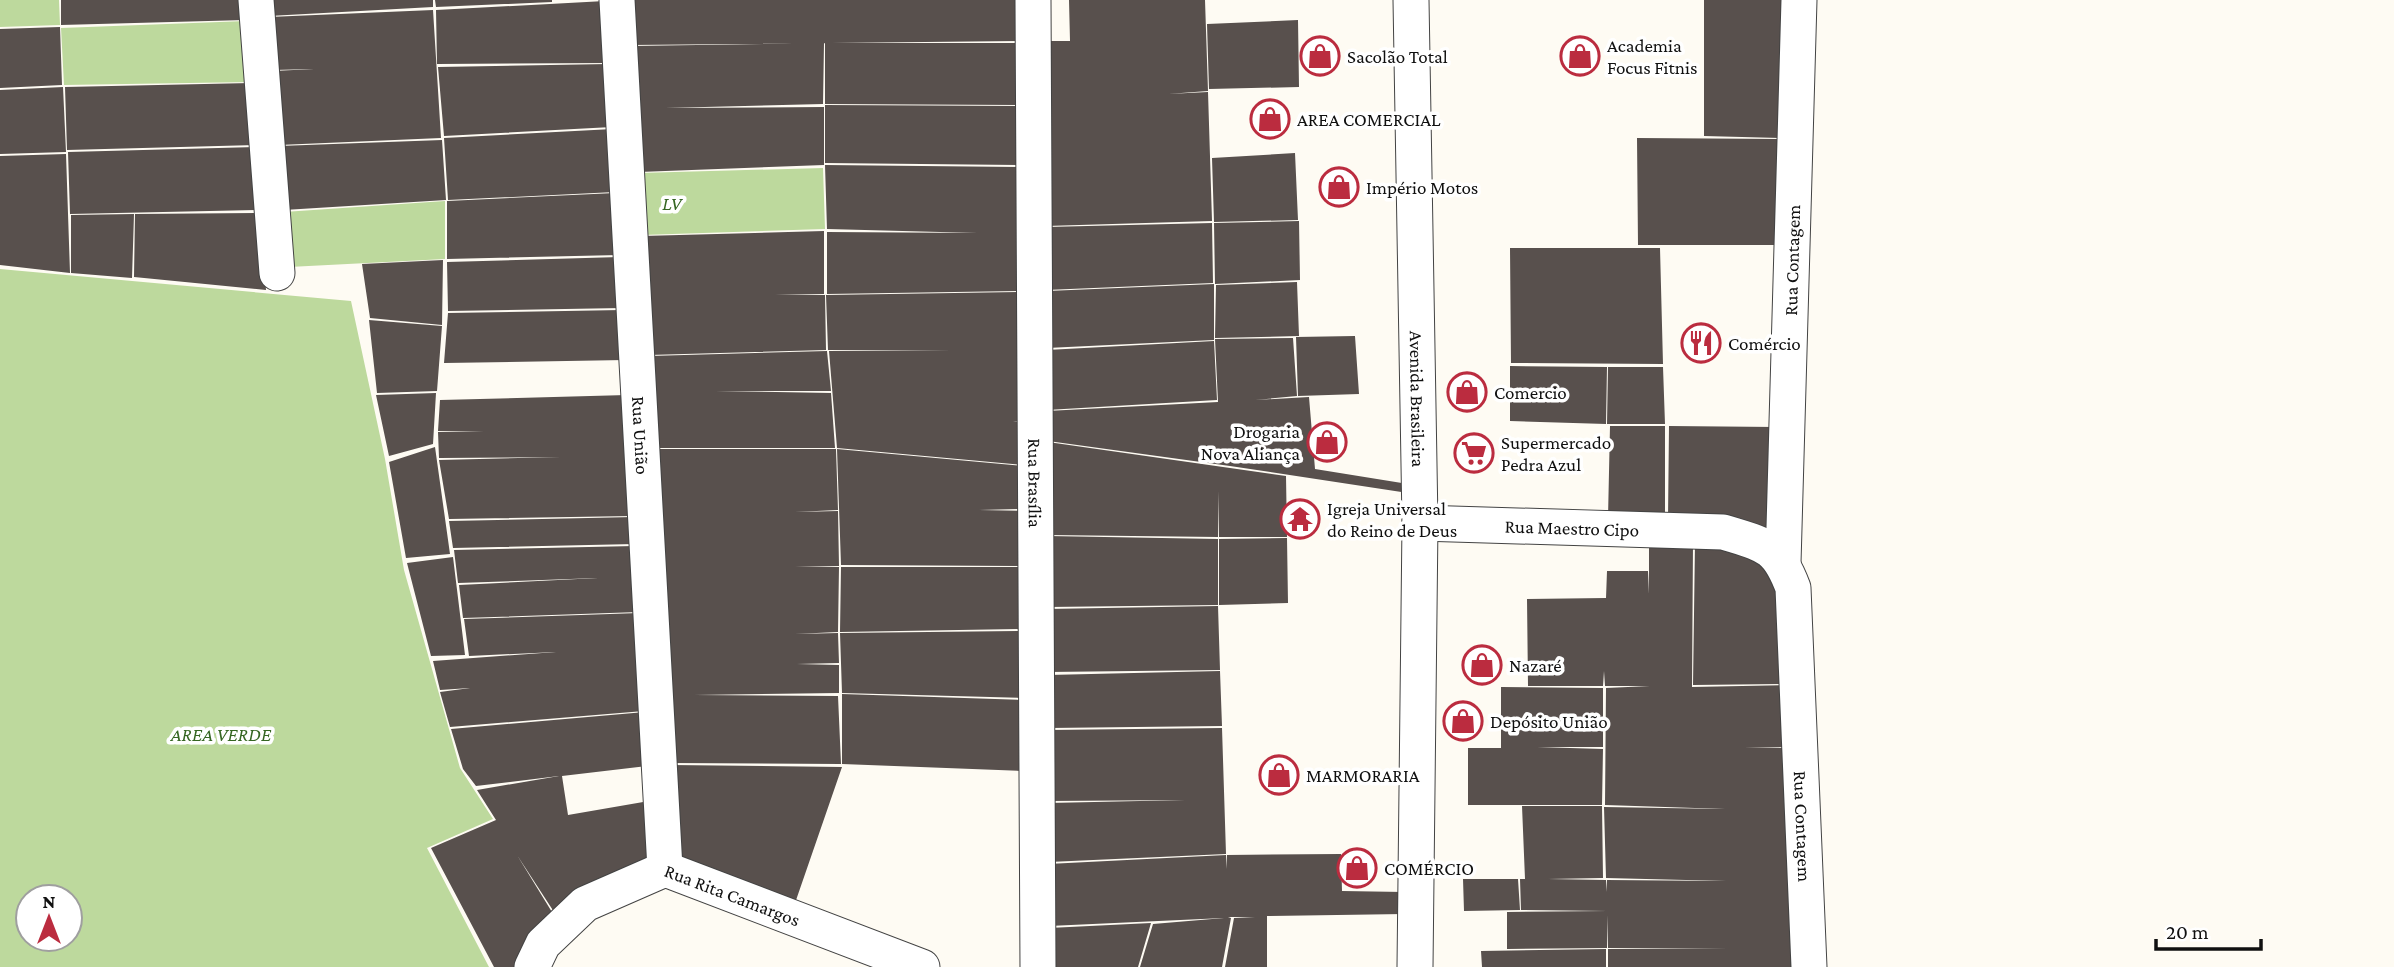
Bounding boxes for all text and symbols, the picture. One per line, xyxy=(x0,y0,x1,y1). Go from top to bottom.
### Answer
shop icon: Sacolão Total xyxy=(1299,35,1341,77)
shop icon: Academia Focus Fitnis xyxy=(1559,35,1601,77)
place label: Academia Focus Fitnis xyxy=(1607,35,1698,78)
place label: Sacolão Total xyxy=(1347,46,1448,67)
shop icon: AREA COMERCIAL xyxy=(1249,98,1291,140)
place label: AREA COMERCIAL xyxy=(1297,109,1441,130)
shop icon: Império Motos xyxy=(1318,166,1360,208)
place label: Império Motos xyxy=(1366,177,1478,198)
park label: LV xyxy=(662,193,684,214)
street label: Rua Contagem xyxy=(1780,204,1804,316)
restaurant icon: Comércio xyxy=(1680,322,1722,364)
street label: Avenida Brasileira xyxy=(1406,331,1429,468)
place label: Comércio xyxy=(1728,333,1801,354)
shop icon: Comercio xyxy=(1446,371,1488,413)
place label: Comercio xyxy=(1494,382,1567,403)
street label: Rua União xyxy=(628,396,653,475)
place label: Drogaria Nova Aliança xyxy=(1201,421,1300,464)
shop icon: Drogaria Nova Aliança xyxy=(1306,421,1348,463)
supermarket icon: Supermercado Pedra Azul xyxy=(1453,432,1495,474)
place label: Supermercado Pedra Azul xyxy=(1501,432,1611,475)
street label: Rua Brasília xyxy=(1024,438,1046,528)
temple icon: Igreja Universal do Reino de Deus xyxy=(1279,498,1321,540)
place label: Igreja Universal do Reino de Deus xyxy=(1327,498,1457,541)
street label: Rua Maestro Cipo xyxy=(1504,516,1639,541)
shop icon: Nazaré xyxy=(1461,644,1503,686)
place label: Nazaré xyxy=(1509,655,1562,676)
shop icon: Depósito União xyxy=(1442,700,1484,742)
place label: Depósito União xyxy=(1490,711,1608,732)
park label: AREA VERDE xyxy=(170,724,272,745)
shop icon: MARMORARIA xyxy=(1258,754,1300,796)
place label: MARMORARIA xyxy=(1306,765,1420,786)
street label: Rua Contagem xyxy=(1790,770,1815,882)
shop icon: COMÉRCIO xyxy=(1336,847,1378,889)
place label: COMÉRCIO xyxy=(1384,858,1474,879)
street label: Rua Rita Camargos xyxy=(662,860,803,931)
north arrow xyxy=(14,883,84,953)
text: N xyxy=(43,891,56,912)
scale bar xyxy=(2156,908,2261,952)
text: 20 m xyxy=(2166,920,2209,944)

